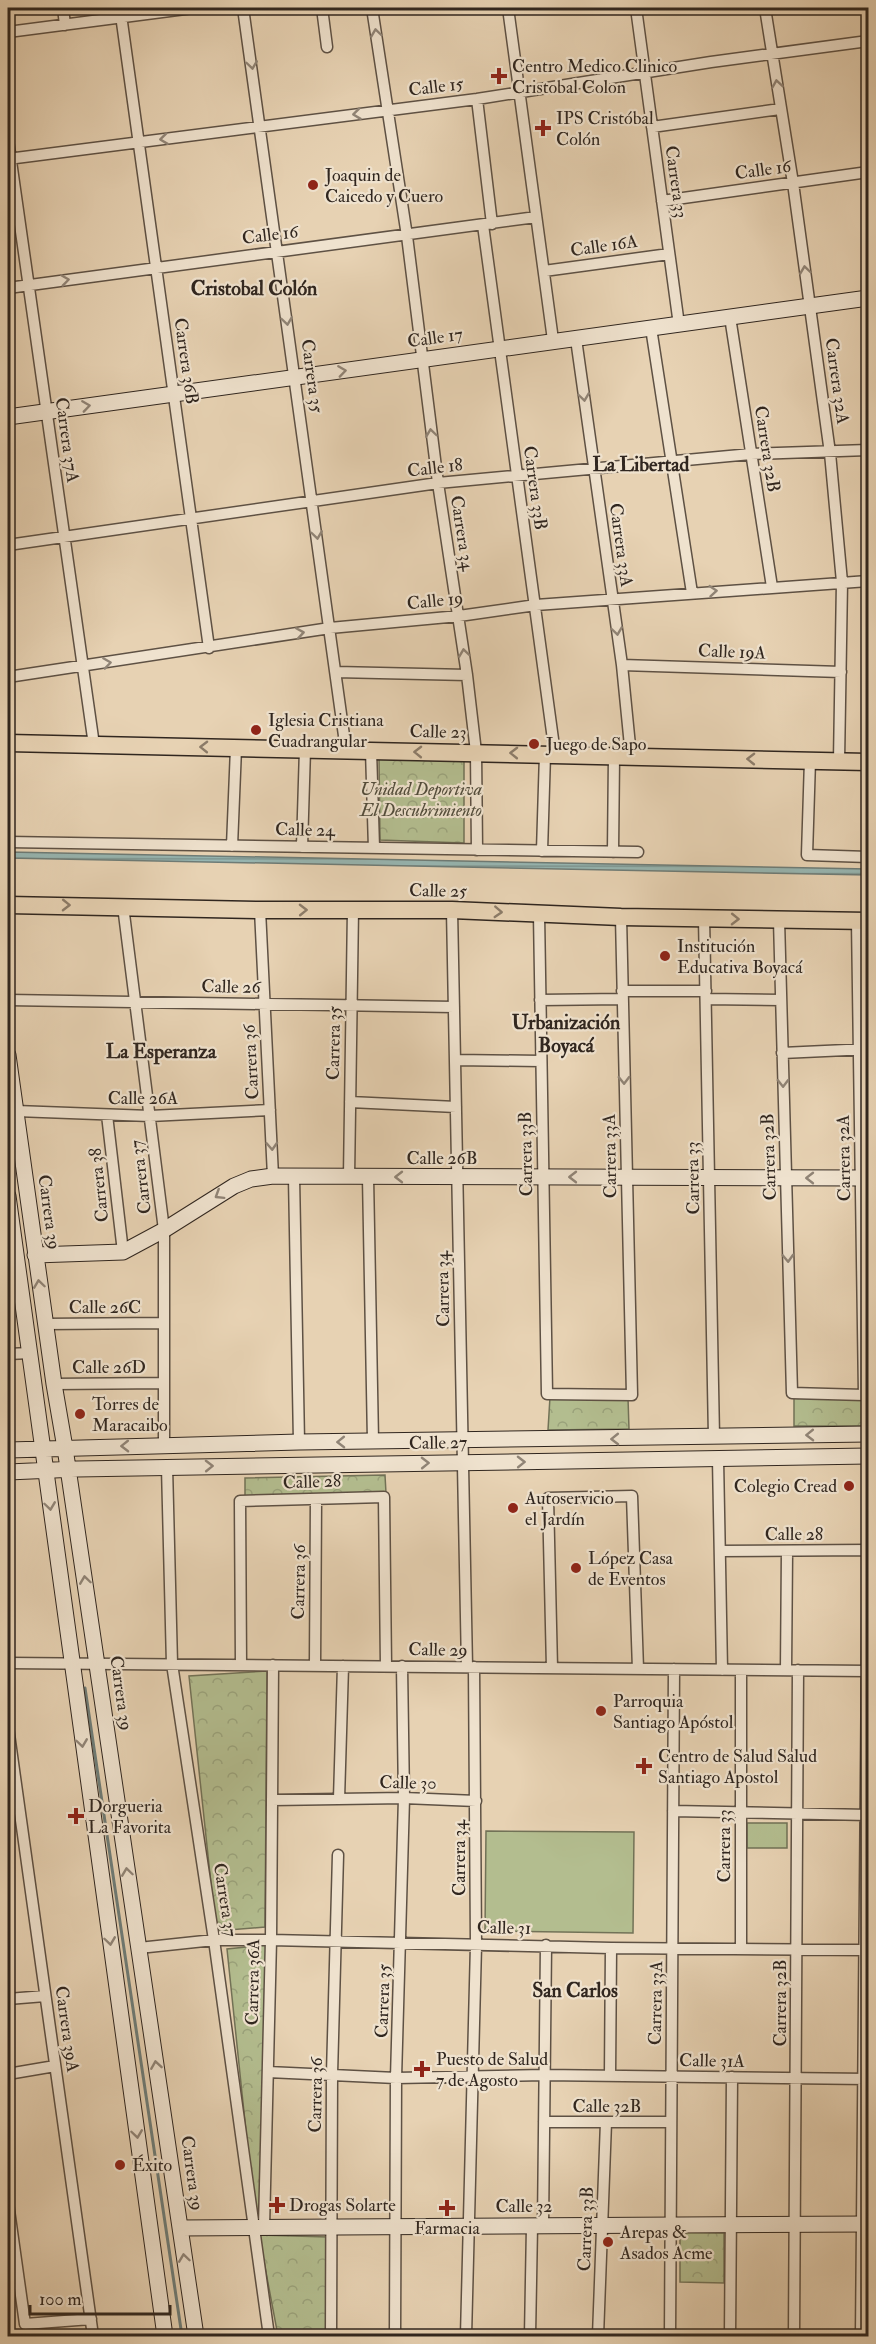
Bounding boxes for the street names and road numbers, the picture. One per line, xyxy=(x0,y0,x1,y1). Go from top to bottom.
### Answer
street label: Calle 15 xyxy=(407,72,465,102)
street label: Carrera 33 xyxy=(660,144,692,220)
street label: Calle 16 xyxy=(733,155,793,185)
street label: Calle 16 xyxy=(241,220,300,250)
street label: Calle 16A xyxy=(569,230,640,262)
street label: Carrera 36B xyxy=(169,316,203,406)
street label: Calle 17 xyxy=(406,323,464,353)
street label: Carrera 32A xyxy=(820,336,855,426)
street label: Carrera 35 xyxy=(295,338,329,414)
street label: Carrera 37A xyxy=(50,396,84,485)
street label: Carrera 32B xyxy=(749,404,785,494)
street label: Carrera 33B xyxy=(518,444,552,532)
street label: Calle 18 xyxy=(406,453,464,483)
street label: Carrera 34 xyxy=(445,494,479,574)
street label: Carrera 33A xyxy=(604,502,638,589)
street label: Calle 19 xyxy=(406,587,464,615)
street label: Calle 19A xyxy=(698,639,767,665)
street label: Calle 23 xyxy=(409,720,467,744)
street label: Calle 24 xyxy=(275,818,336,842)
street label: Calle 25 xyxy=(409,879,467,903)
street label: Calle 26 xyxy=(201,975,262,999)
street label: Carrera 35 xyxy=(322,1006,346,1080)
street label: Carrera 36 xyxy=(237,1023,264,1100)
street label: Calle 26A xyxy=(108,1087,179,1110)
street label: Carrera 33B xyxy=(514,1111,538,1197)
street label: Carrera 33A xyxy=(598,1113,622,1198)
street label: Carrera 32B xyxy=(756,1113,782,1201)
street label: Carrera 32A xyxy=(832,1114,856,1202)
street label: Carrera 37 xyxy=(125,1139,157,1215)
street label: Carrera 33 xyxy=(681,1141,705,1215)
street label: Carrera 38 xyxy=(84,1147,114,1223)
street label: Calle 26B xyxy=(407,1147,477,1170)
street label: Carrera 39 xyxy=(32,1173,66,1251)
street label: Carrera 34 xyxy=(431,1250,455,1327)
street label: Calle 26C xyxy=(69,1296,141,1319)
street label: Calle 26D xyxy=(72,1356,146,1379)
street label: Calle 27 xyxy=(409,1431,467,1455)
street label: Calle 28 xyxy=(282,1469,342,1495)
street label: Calle 28 xyxy=(765,1523,823,1546)
street label: Carrera 36 xyxy=(287,1543,311,1620)
street label: Calle 29 xyxy=(408,1638,468,1662)
street label: Carrera 39 xyxy=(104,1654,138,1732)
street label: Calle 30 xyxy=(379,1771,437,1795)
street label: Carrera 33 xyxy=(713,1809,736,1883)
street label: Carrera 34 xyxy=(448,1819,471,1896)
street label: Carrera 37 xyxy=(208,1861,242,1939)
street label: Calle 31 xyxy=(477,1916,531,1940)
street label: Carrera 36A xyxy=(241,1938,265,2026)
street label: Carrera 32B xyxy=(769,1959,792,2047)
street label: Carrera 33A xyxy=(644,1960,668,2045)
street label: Carrera 35 xyxy=(370,1963,396,2038)
street label: Carrera 39A xyxy=(50,1984,85,2074)
street label: Calle 31A xyxy=(679,2049,746,2073)
street label: Carrera 36 xyxy=(304,2056,328,2133)
street label: Calle 32B xyxy=(573,2095,641,2118)
street label: Carrera 39 xyxy=(175,2134,209,2212)
street label: Carrera 33B xyxy=(573,2186,599,2272)
street label: Calle 32 xyxy=(495,2195,553,2218)

